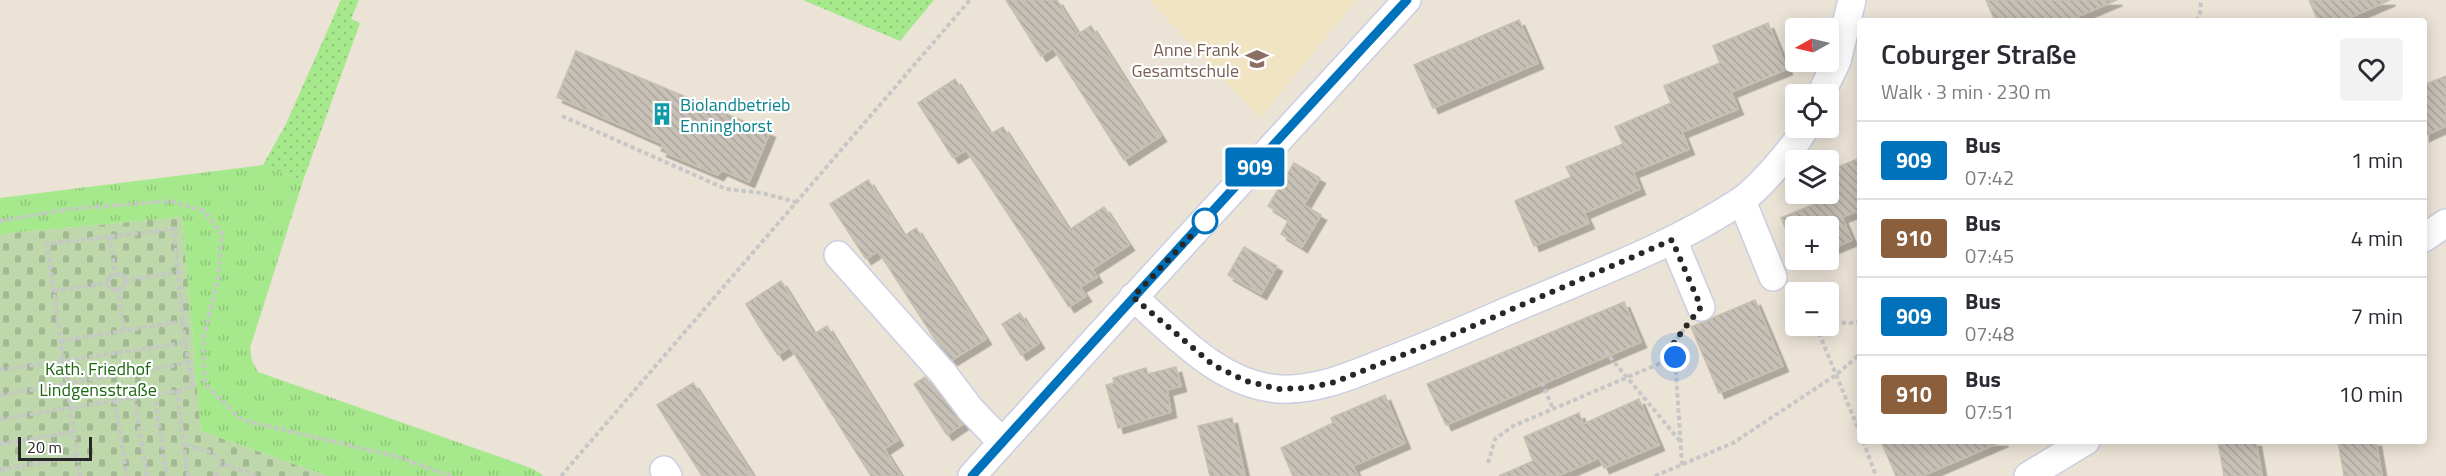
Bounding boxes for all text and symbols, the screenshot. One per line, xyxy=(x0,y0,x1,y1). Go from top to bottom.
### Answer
north arrow xyxy=(1785,18,1839,72)
map controls xyxy=(1785,18,1839,336)
text: Coburger Straße xyxy=(1881,32,2076,75)
place label: Anne Frank Gesamtschule xyxy=(1131,36,1239,84)
button: heart xyxy=(2340,38,2403,101)
school or university icon: Anne Frank Gesamtschule xyxy=(1244,46,1270,72)
text: Walk · 3 min · 230 m xyxy=(1881,76,2051,107)
button: locate xyxy=(1785,84,1839,138)
place label: Biolandbetrieb Enninghorst xyxy=(680,91,790,139)
building icon: Biolandbetrieb Enninghorst xyxy=(649,101,675,127)
text: Bus xyxy=(1965,128,2001,162)
text: 1 min xyxy=(2351,143,2403,177)
text: 909 xyxy=(1896,144,1932,176)
line badge: 909 xyxy=(1220,148,1290,186)
button: layers xyxy=(1785,150,1839,204)
text: 909 xyxy=(1237,151,1273,183)
text: 07:42 xyxy=(1965,162,2014,193)
text: Bus xyxy=(1965,206,2001,240)
unlabelled marker xyxy=(1192,208,1218,234)
button: + xyxy=(1785,216,1839,270)
text: 4 min xyxy=(2351,221,2403,255)
text: 910 xyxy=(1896,222,1932,254)
text: 07:45 xyxy=(1965,240,2014,271)
button: − xyxy=(1785,282,1839,336)
text: Bus xyxy=(1965,284,2001,318)
text: 7 min xyxy=(2351,299,2403,333)
text: 909 xyxy=(1896,300,1932,332)
text: 07:48 xyxy=(1965,318,2014,349)
your location xyxy=(1660,342,1690,372)
park label: Kath. Friedhof Lindgensstraße xyxy=(39,355,157,403)
text: Bus xyxy=(1965,362,2001,396)
text: 10 min xyxy=(2338,377,2403,411)
text: 910 xyxy=(1896,378,1932,410)
text: 07:51 xyxy=(1965,396,2014,427)
scale bar xyxy=(18,434,92,462)
text: 20 m xyxy=(27,435,62,459)

